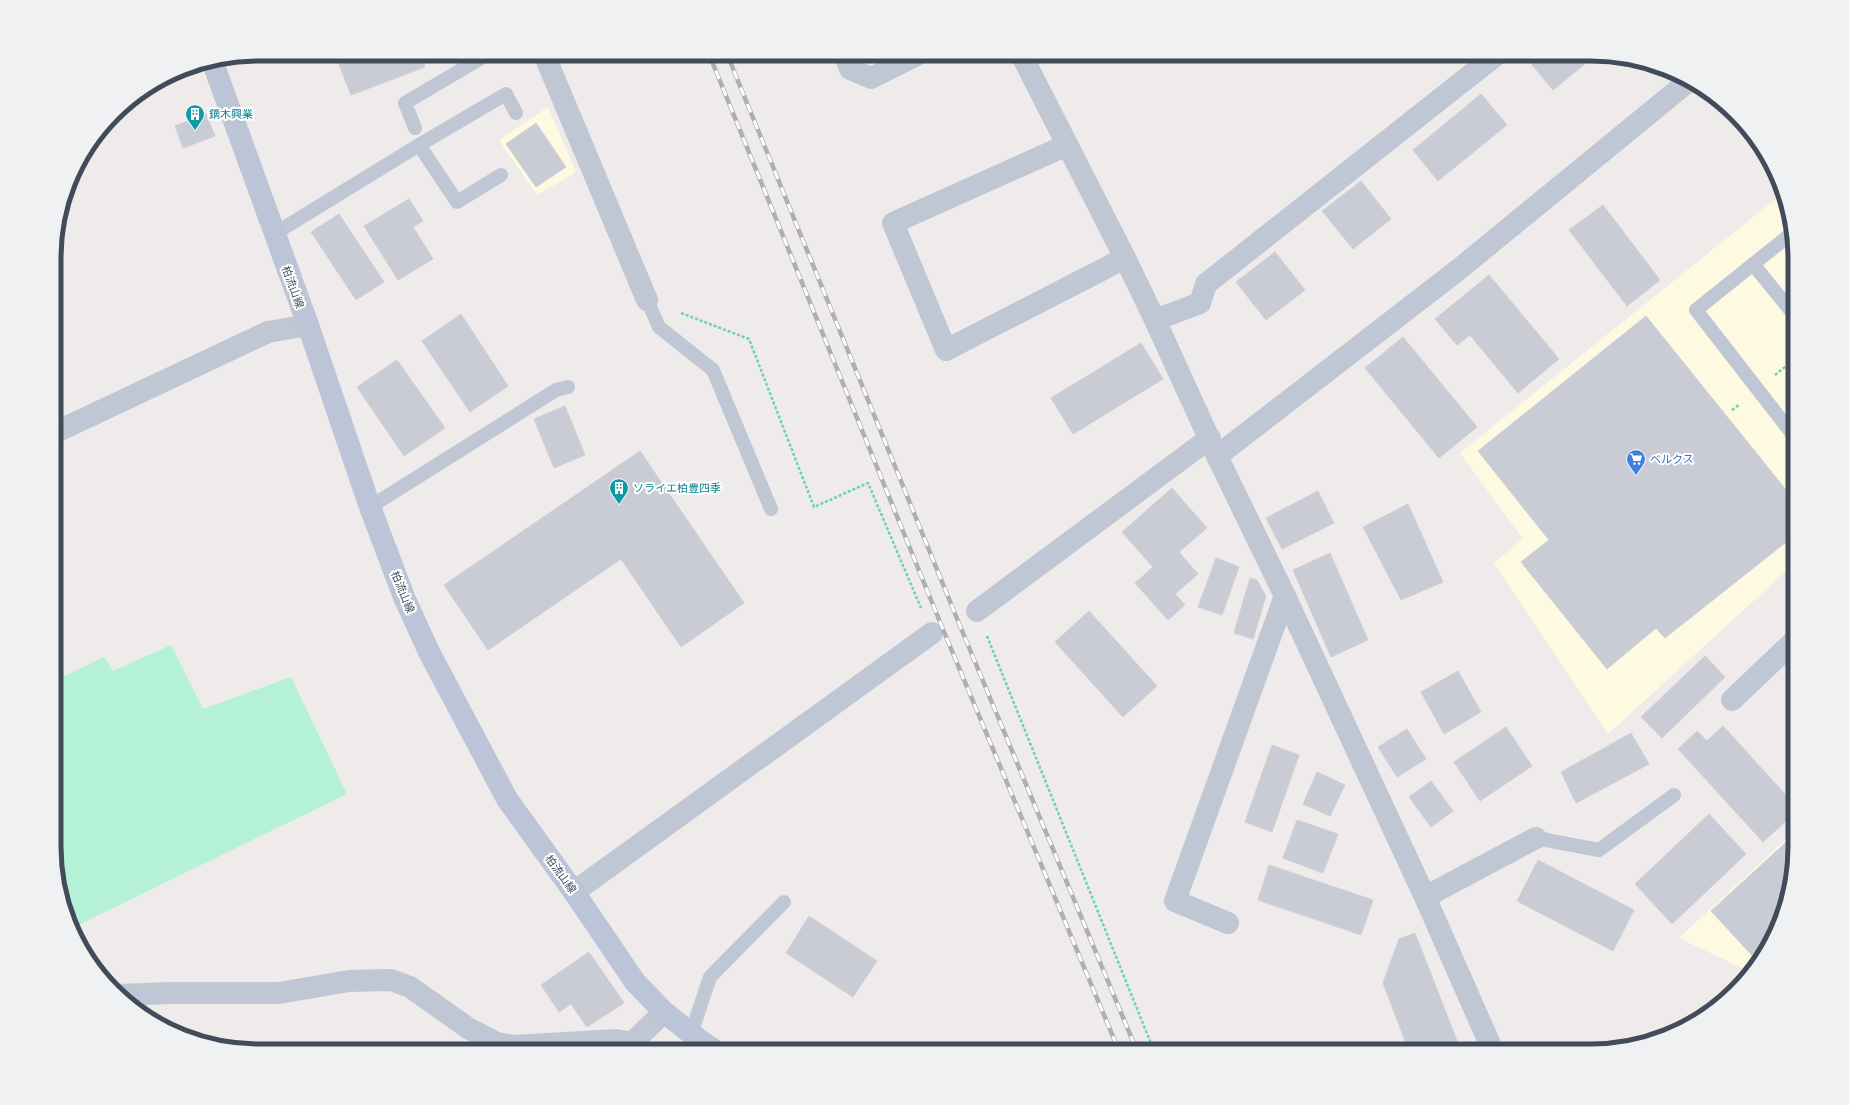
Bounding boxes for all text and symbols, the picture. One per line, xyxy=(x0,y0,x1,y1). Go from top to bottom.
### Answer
building icon: 鏑木興業 xyxy=(184,103,206,131)
place label: 鏑木興業 xyxy=(209,108,253,121)
street label: 柏流山線 xyxy=(279,264,306,310)
supermarket icon: ベルクス xyxy=(1625,448,1647,476)
place label: ベルクス xyxy=(1650,453,1694,466)
building icon: ソライエ柏豊四季 xyxy=(608,477,630,505)
place label: ソライエ柏豊四季 xyxy=(633,482,721,495)
street label: 柏流山線 xyxy=(388,569,417,615)
street label: 柏流山線 xyxy=(542,853,579,896)

